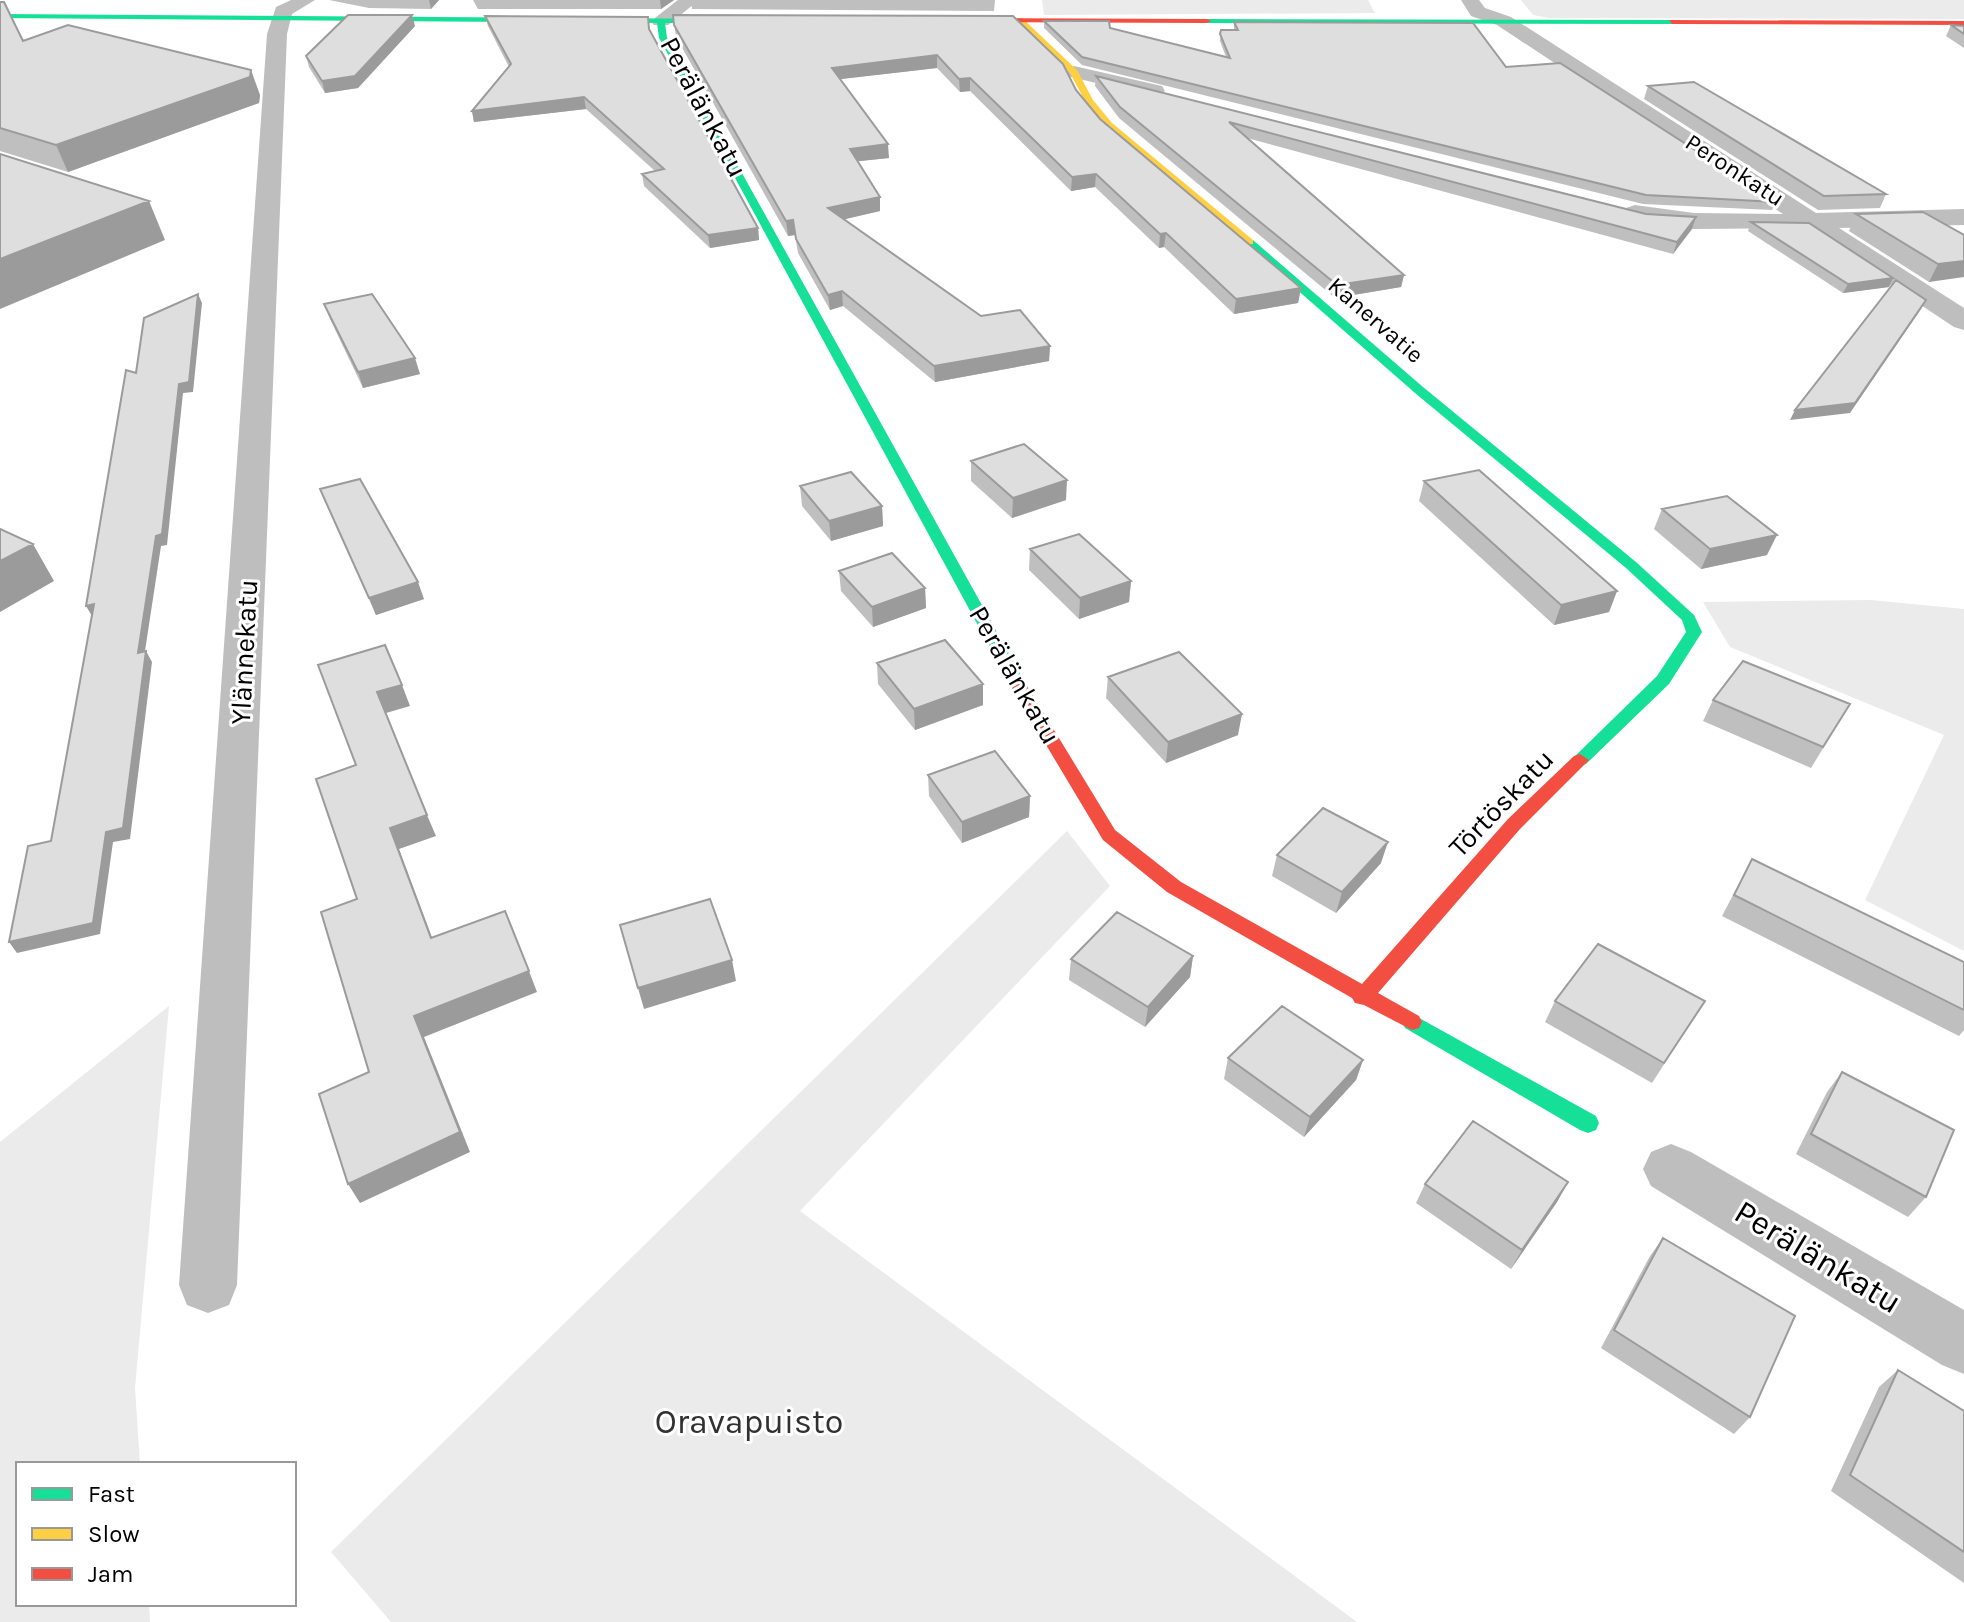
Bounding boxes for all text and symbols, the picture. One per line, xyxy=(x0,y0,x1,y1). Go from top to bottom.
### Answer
street label: Perälänkatu xyxy=(653,31,755,183)
street label: Peronkatu xyxy=(1680,128,1790,212)
street label: Kanervatie xyxy=(1323,271,1429,369)
street label: Ylännekatu xyxy=(224,579,264,725)
street label: Perälänkatu xyxy=(962,600,1068,750)
street label: Törtöskatu xyxy=(1442,742,1560,864)
street label: Perälänkatu xyxy=(1727,1192,1909,1322)
park label: Oravapuisto xyxy=(655,1402,843,1442)
legend xyxy=(16,1462,296,1606)
text: Fast xyxy=(88,1480,135,1508)
text: Slow xyxy=(88,1520,140,1548)
text: Jam xyxy=(88,1560,133,1588)

